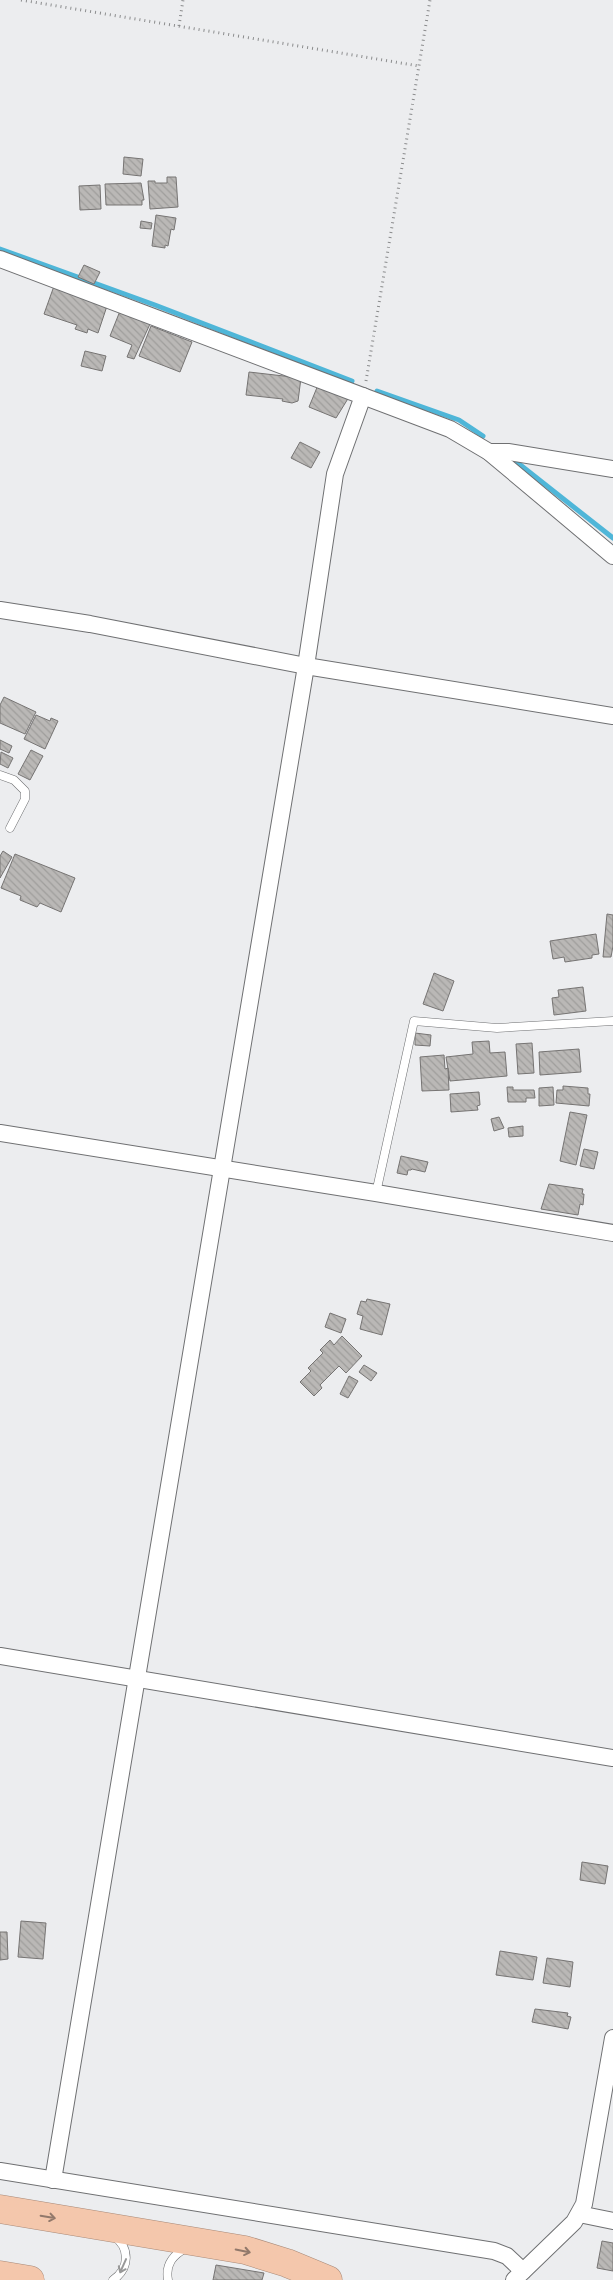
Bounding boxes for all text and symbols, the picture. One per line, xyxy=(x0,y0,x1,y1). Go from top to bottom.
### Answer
one-way arrow xyxy=(40,2213,56,2223)
one-way arrow xyxy=(234,2246,250,2256)
one-way arrow xyxy=(117,2258,127,2273)

